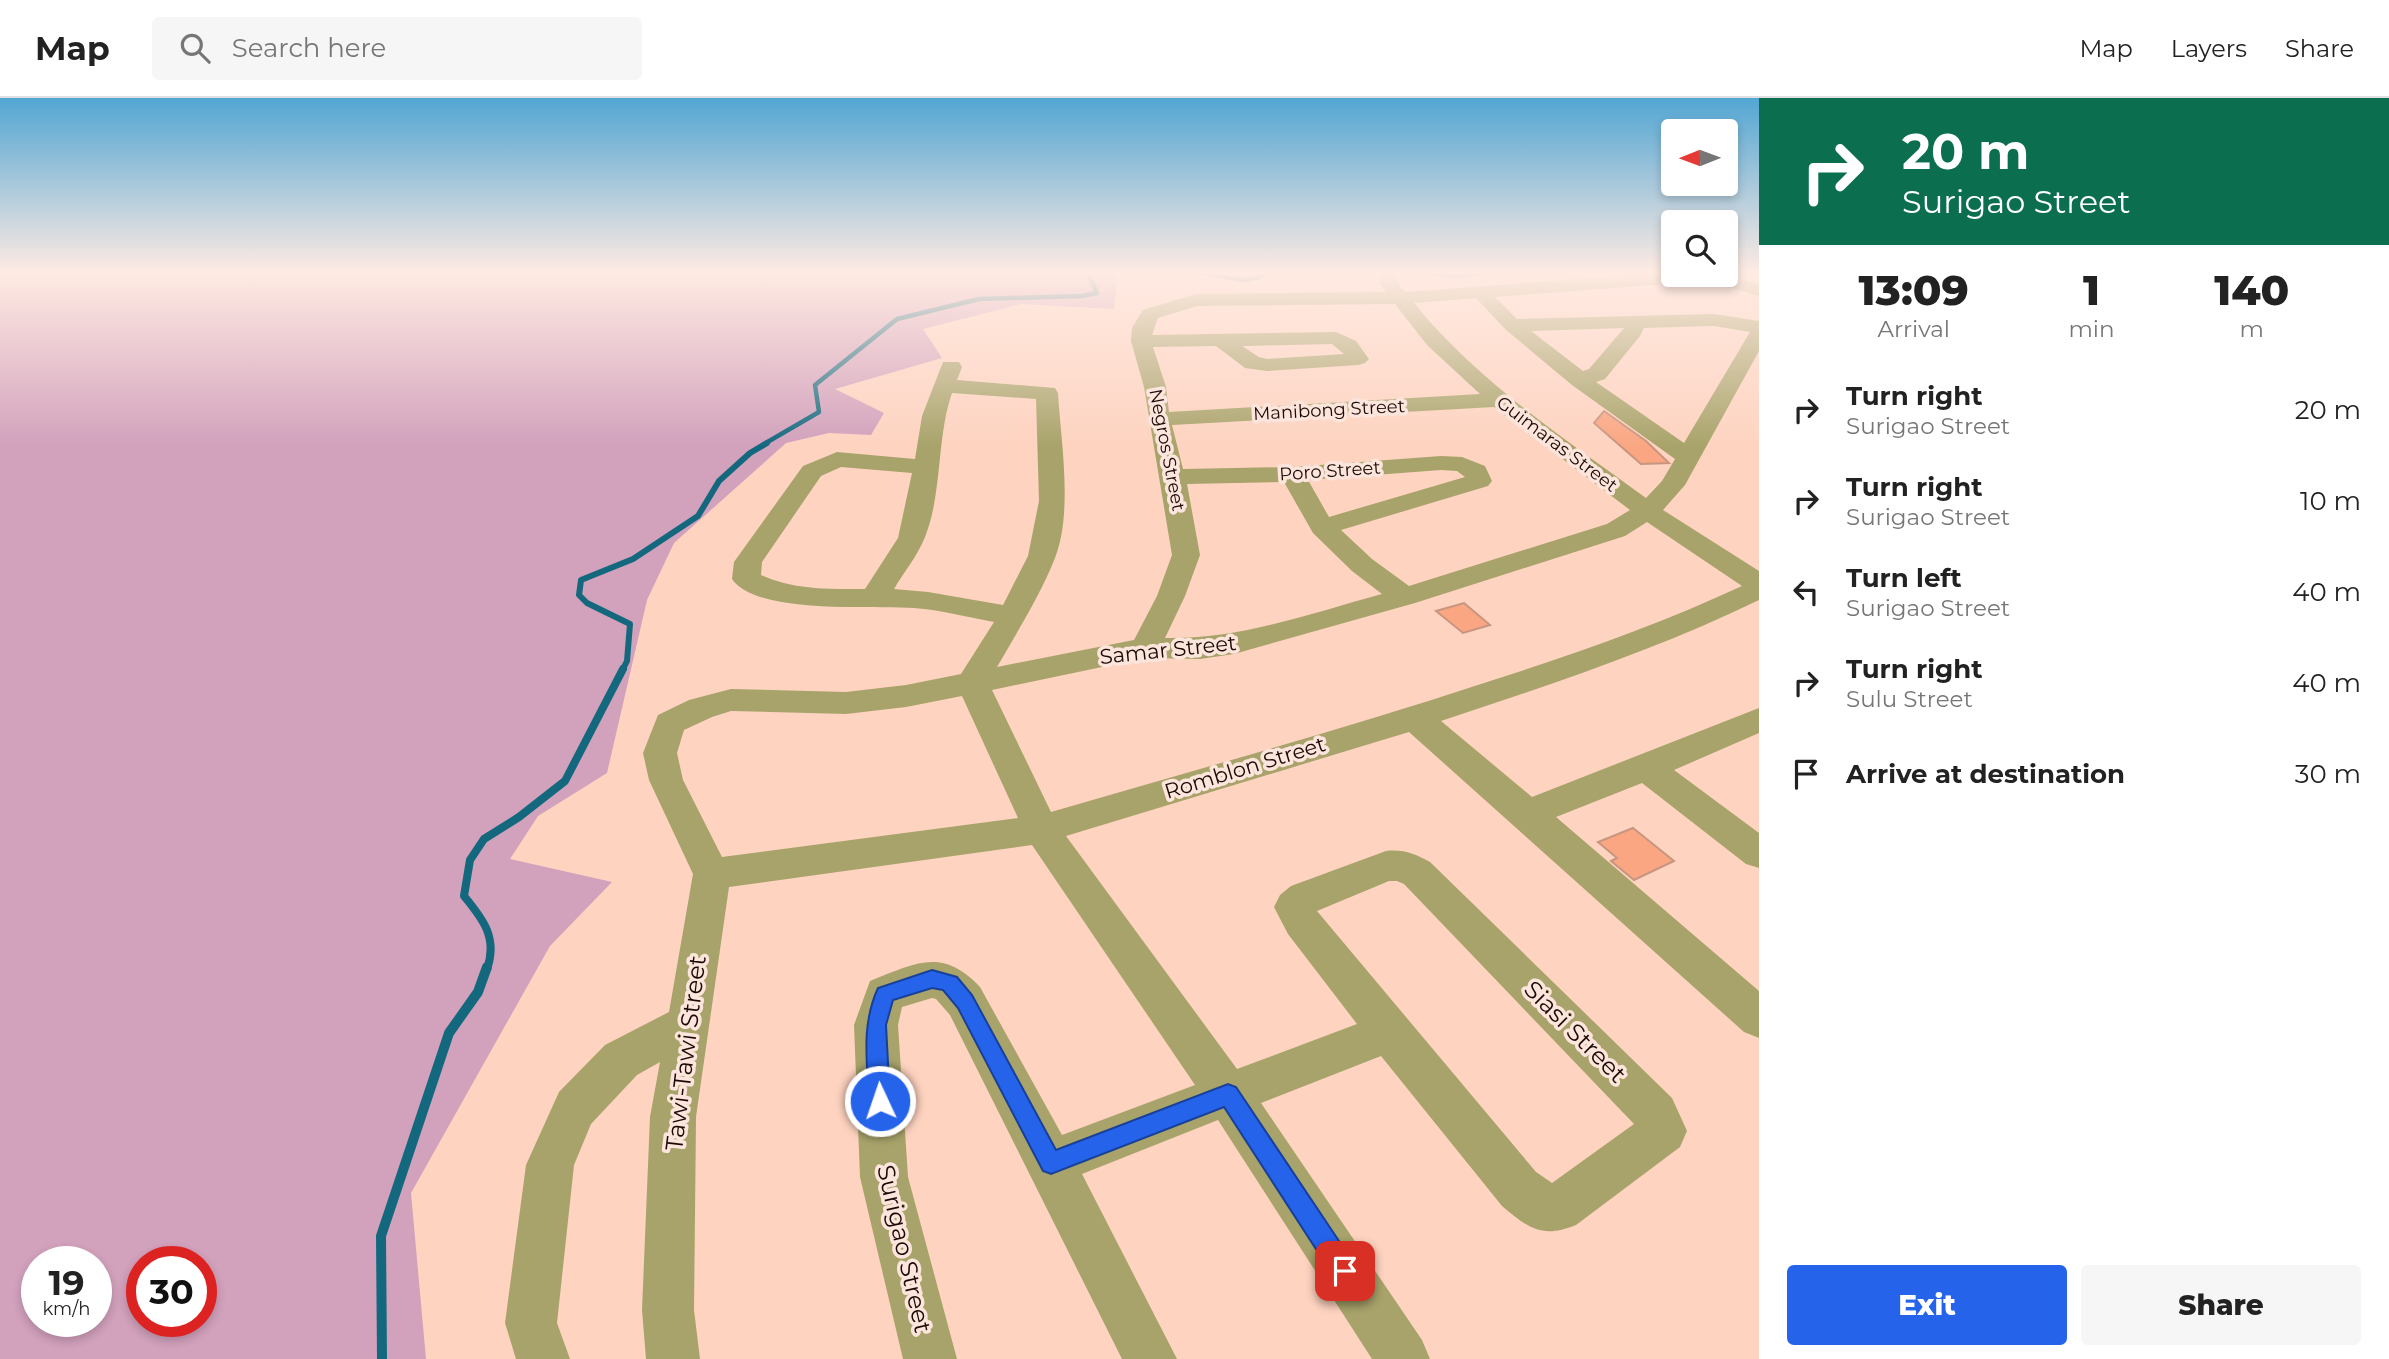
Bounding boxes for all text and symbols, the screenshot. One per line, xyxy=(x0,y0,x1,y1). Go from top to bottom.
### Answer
search box xyxy=(152,17,642,80)
text: Map xyxy=(35,28,110,68)
icon: search xyxy=(176,29,214,67)
text: Search here xyxy=(232,32,386,64)
text: Map xyxy=(2079,34,2133,63)
text: Layers xyxy=(2171,34,2247,63)
text: Share xyxy=(2285,34,2354,63)
north arrow xyxy=(1661,119,1738,196)
map controls xyxy=(1661,119,1738,287)
text: 20 m xyxy=(1902,122,2029,181)
icon: right xyxy=(1787,126,1878,217)
text: Surigao Street xyxy=(1902,182,2130,221)
button: search xyxy=(1661,210,1738,287)
text: 13:09 xyxy=(1859,264,1969,316)
text: 1 xyxy=(2083,264,2100,316)
text: 140 xyxy=(2214,264,2289,316)
text: Arrival xyxy=(1877,315,1950,343)
text: min xyxy=(2068,315,2115,343)
text: m xyxy=(2240,315,2264,343)
text: Turn right xyxy=(1846,380,1982,412)
street label: Negros Street xyxy=(1144,387,1190,513)
street label: Guimaras Street xyxy=(1492,391,1622,497)
icon: right xyxy=(1787,391,1825,429)
text: 20 m xyxy=(2295,394,2361,426)
street label: Manibong Street xyxy=(1253,395,1405,425)
text: Surigao Street xyxy=(1846,412,2010,440)
street label: Poro Street xyxy=(1279,456,1381,486)
text: Turn right xyxy=(1846,471,1982,503)
icon: right xyxy=(1787,482,1825,520)
text: 10 m xyxy=(2300,485,2361,517)
text: Surigao Street xyxy=(1846,503,2010,531)
text: Turn left xyxy=(1846,562,1962,594)
icon: left xyxy=(1787,573,1825,611)
text: 40 m xyxy=(2292,576,2361,608)
text: Surigao Street xyxy=(1846,594,2010,622)
street label: Samar Street xyxy=(1098,630,1238,669)
text: Turn right xyxy=(1846,653,1982,685)
icon: right xyxy=(1787,664,1825,702)
text: 40 m xyxy=(2292,667,2361,699)
text: Sulu Street xyxy=(1846,685,1973,713)
street label: Romblon Street xyxy=(1161,731,1328,804)
icon: arrive xyxy=(1787,755,1825,793)
text: Arrive at destination xyxy=(1846,758,2125,790)
text: 30 m xyxy=(2295,758,2361,790)
street label: Tawi-Tawi Street xyxy=(659,953,712,1152)
street label: Siasi Street xyxy=(1518,975,1633,1089)
position arrow xyxy=(843,1064,917,1138)
street label: Surigao Street xyxy=(871,1162,938,1336)
pin xyxy=(1315,1241,1375,1301)
speed limit sign: 30 xyxy=(126,1246,217,1337)
icon: arrive xyxy=(1326,1252,1364,1290)
text: 19 xyxy=(48,1261,85,1304)
button: Exit xyxy=(1787,1265,2067,1345)
button: Share xyxy=(2081,1265,2361,1345)
text: km/h xyxy=(42,1298,91,1320)

